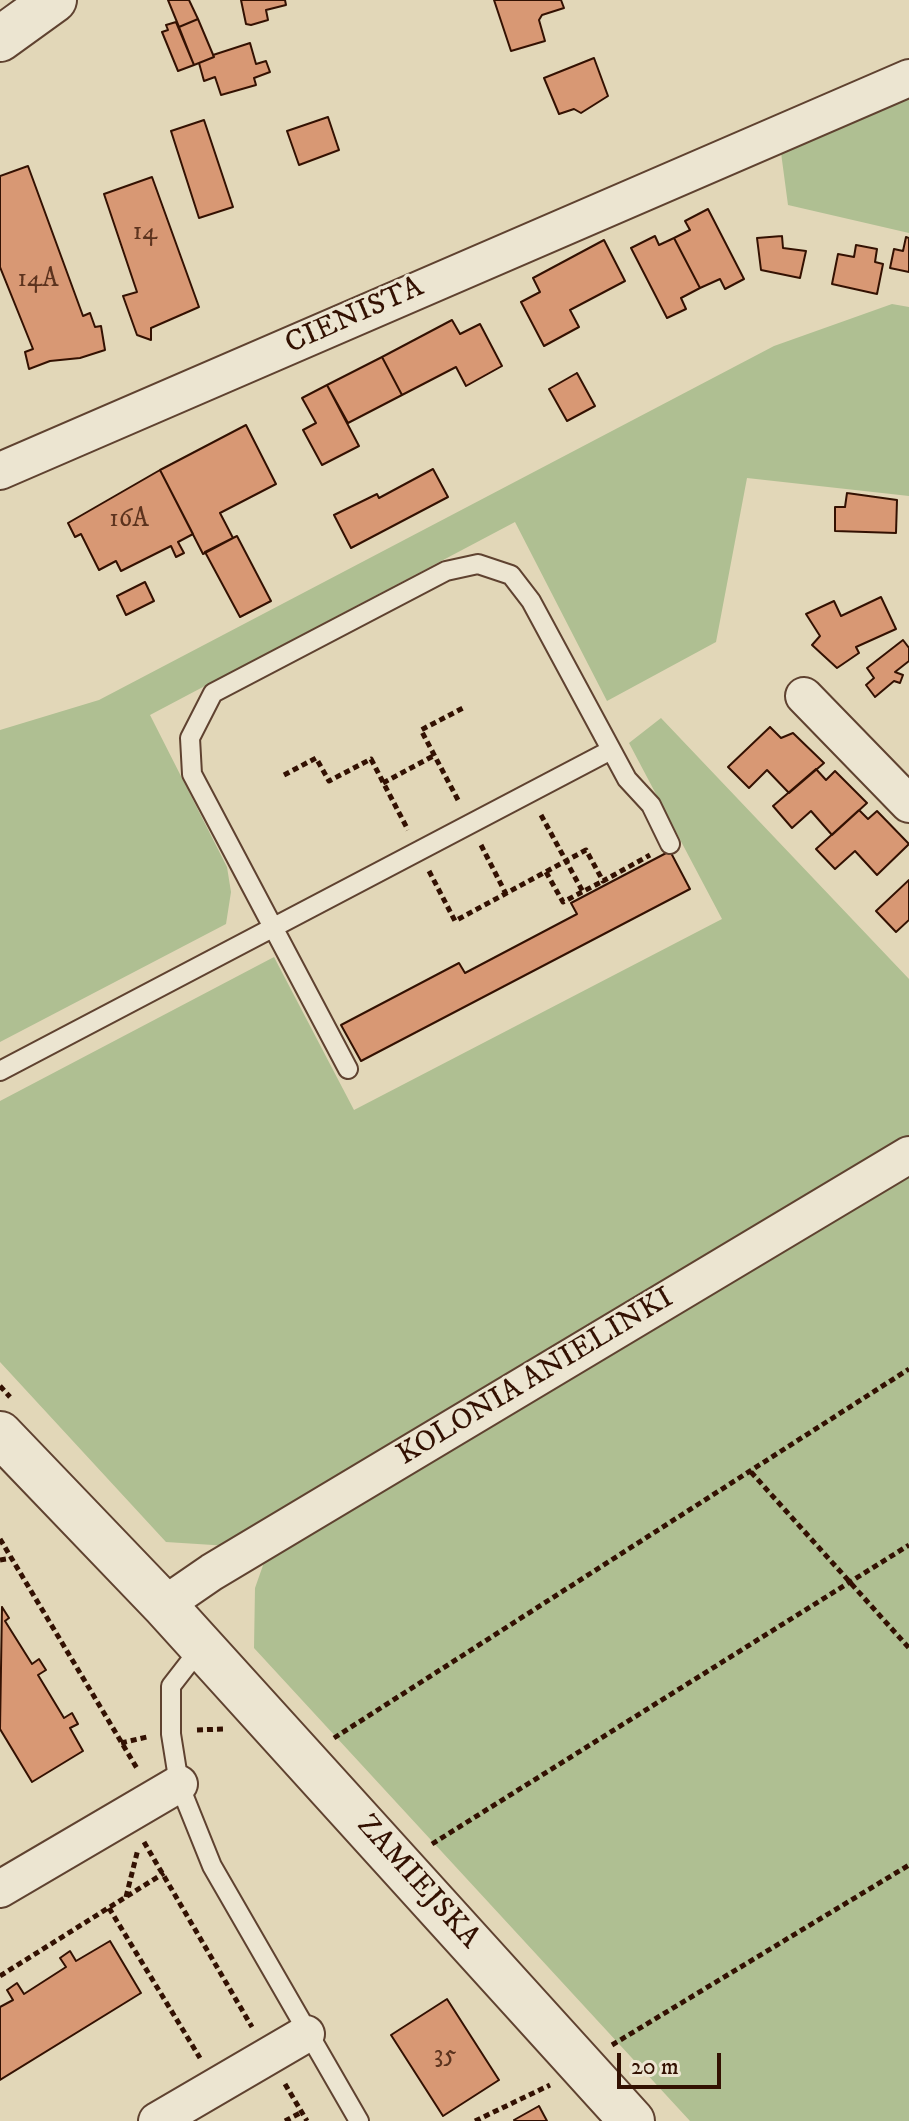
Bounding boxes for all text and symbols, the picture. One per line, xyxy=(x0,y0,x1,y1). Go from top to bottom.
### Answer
house number: 14 xyxy=(133,218,157,250)
house number: 14A xyxy=(17,265,59,297)
street label: CIENISTA xyxy=(280,271,430,363)
house number: 16A xyxy=(109,505,149,537)
street label: KOLONIA ANIELINKI xyxy=(391,1281,681,1475)
street label: ZAMIEJSKA xyxy=(348,1809,486,1957)
scale bar xyxy=(621,2037,725,2087)
house number: 35 xyxy=(434,2041,456,2073)
text: 20 m xyxy=(631,2052,679,2082)

